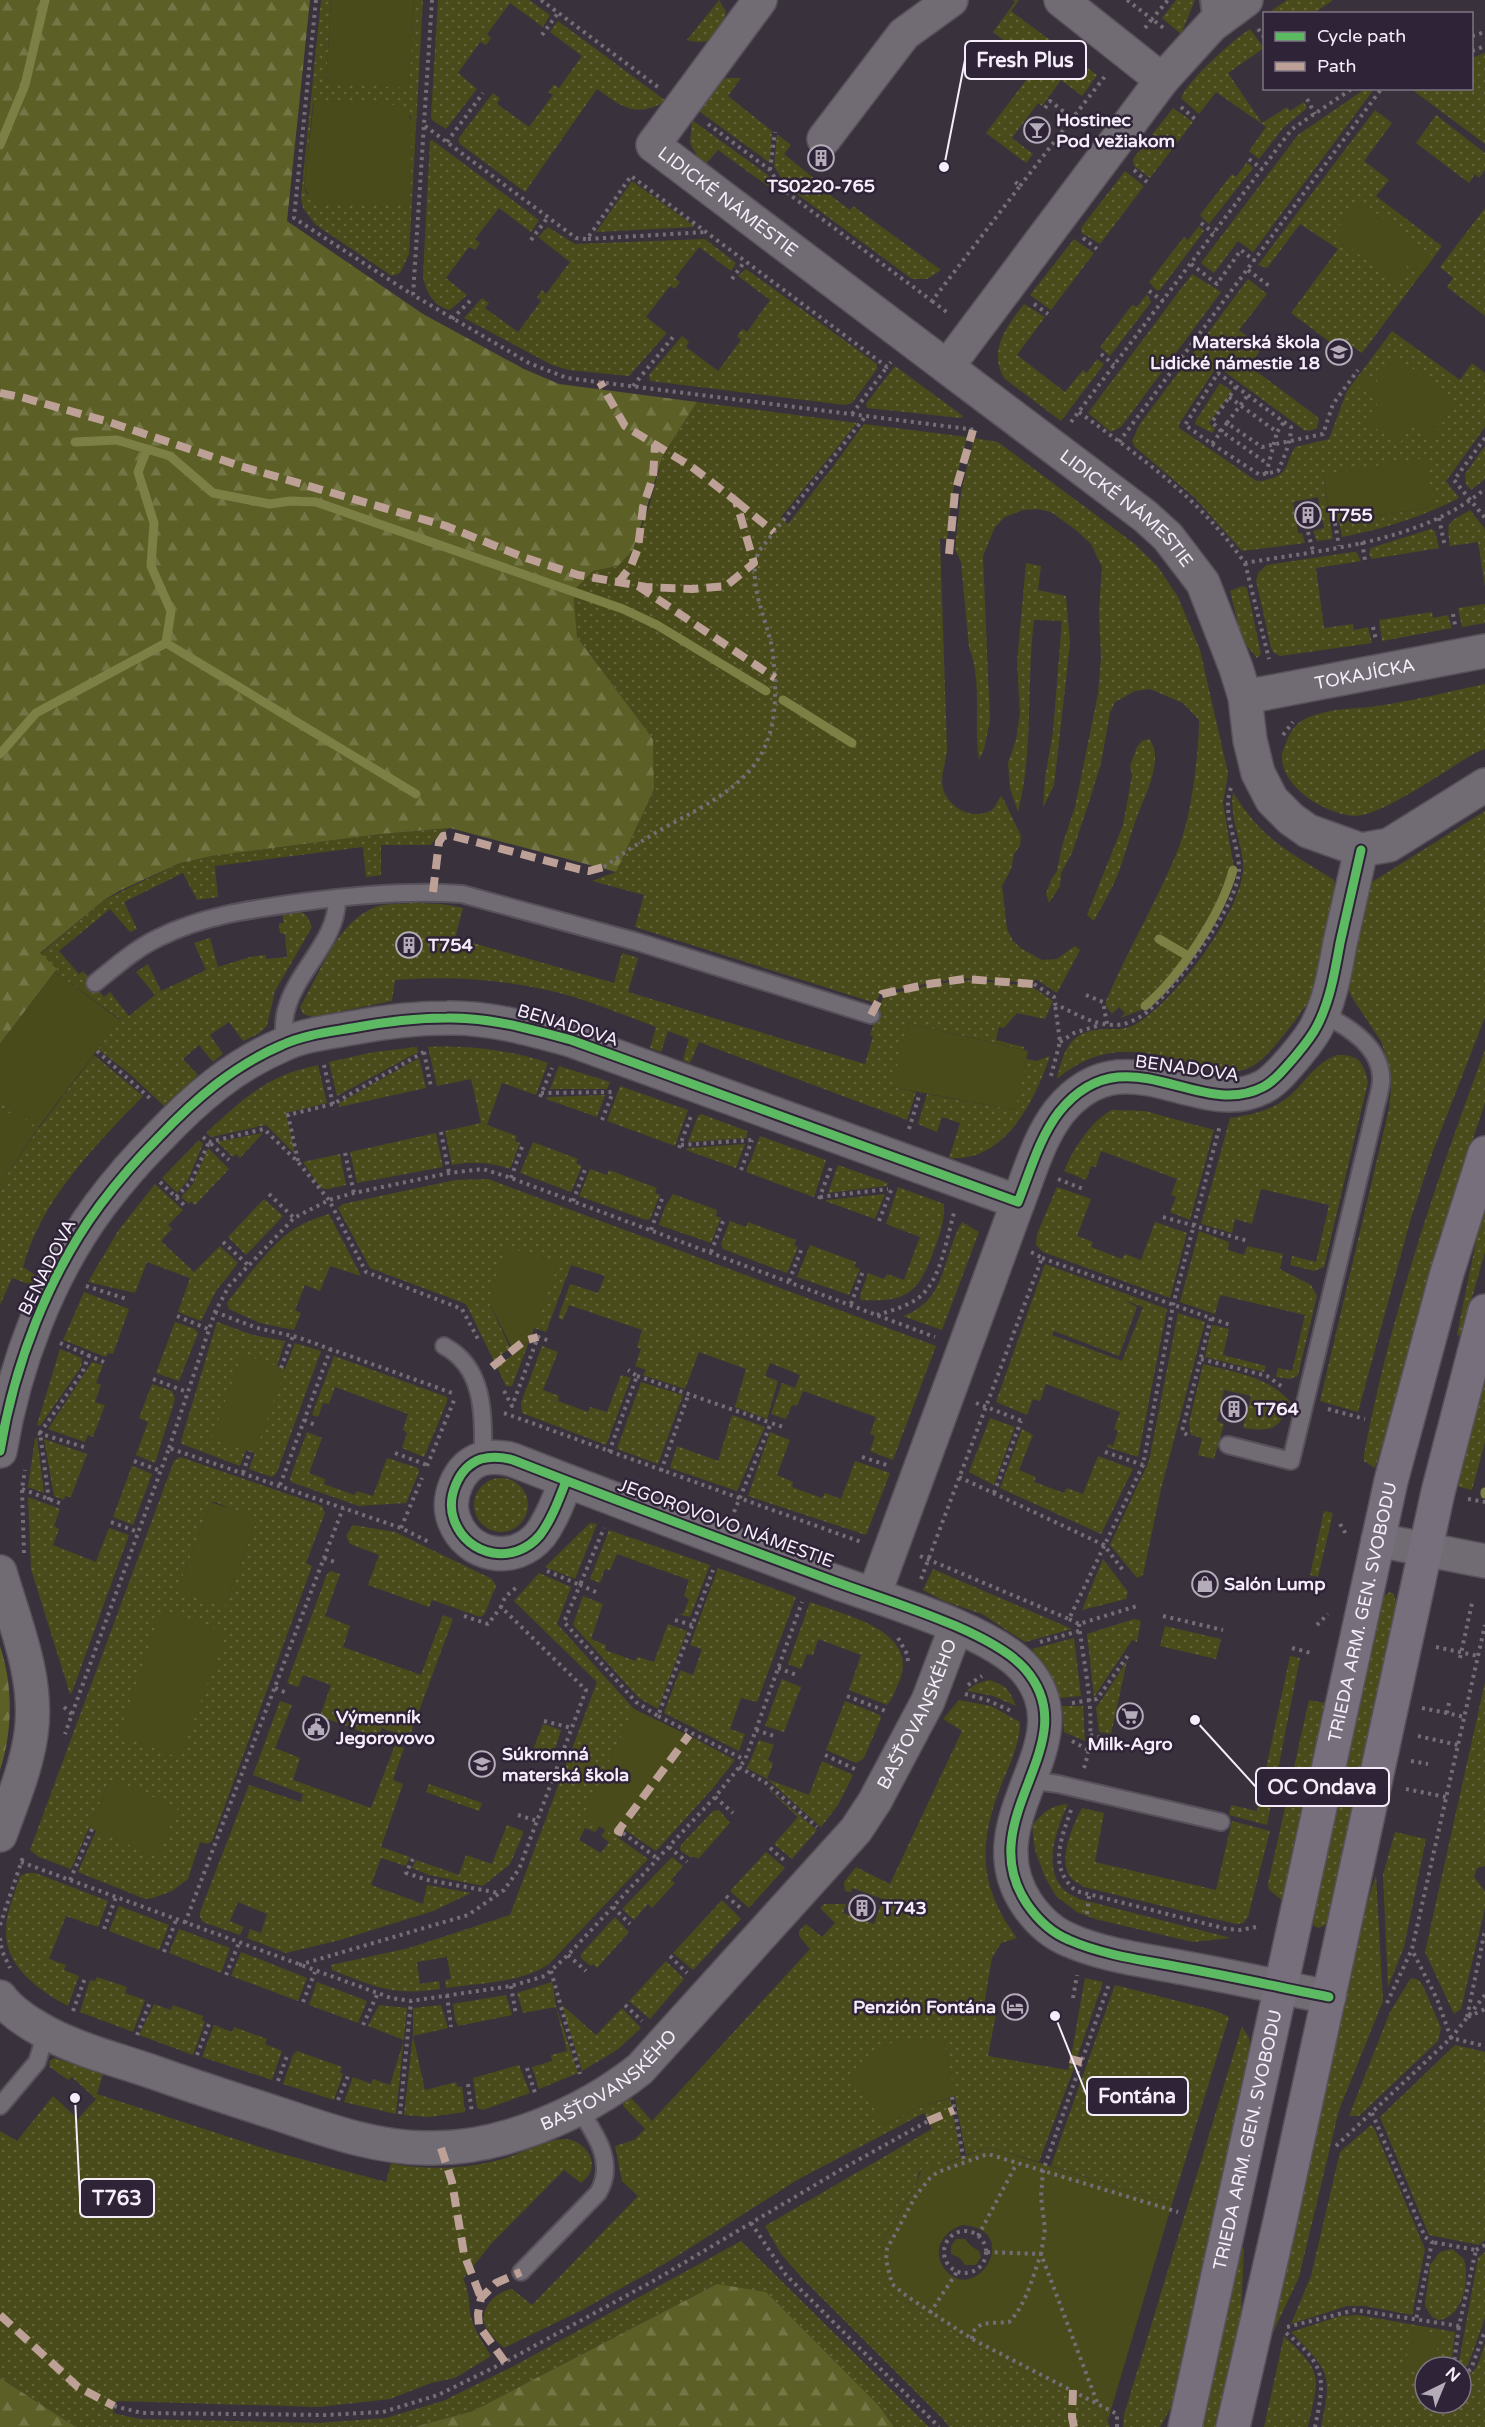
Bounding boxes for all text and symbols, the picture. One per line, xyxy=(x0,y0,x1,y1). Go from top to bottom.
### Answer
legend xyxy=(1263,12,1473,90)
text: Cycle path xyxy=(1317,25,1406,47)
callout: Fresh Plus xyxy=(965,41,1086,79)
text: Fresh Plus xyxy=(976,49,1074,73)
text: Path xyxy=(1317,55,1356,77)
place label: Hostinec Pod vežiakom xyxy=(1056,109,1175,152)
bar icon: Hostinec Pod vežiakom xyxy=(1022,115,1052,145)
street label: LIDICKÉ NÁMESTIE xyxy=(653,142,802,261)
building icon: TS0220-765 xyxy=(806,143,836,173)
place label: TS0220-765 xyxy=(766,175,875,197)
place label: Materská škola Lidické námestie 18 xyxy=(1150,331,1320,374)
school or university icon: Materská škola Lidické námestie 18 xyxy=(1324,337,1354,367)
street label: LIDICKÉ NÁMESTIE xyxy=(1055,445,1198,571)
building icon: T755 xyxy=(1293,500,1323,530)
place label: T755 xyxy=(1327,504,1373,526)
street label: TOKAJÍCKA xyxy=(1313,654,1417,694)
building icon: T754 xyxy=(394,930,424,960)
place label: T754 xyxy=(427,934,474,956)
street label: BENADOVA xyxy=(515,999,621,1051)
street label: BENADOVA xyxy=(1134,1050,1240,1086)
street label: BENADOVA xyxy=(13,1215,81,1319)
building icon: T764 xyxy=(1219,1394,1249,1424)
place label: T764 xyxy=(1253,1398,1300,1420)
street label: JEGOROVOVO NÁMESTIE xyxy=(615,1474,837,1572)
street label: TRIEDA ARM. GEN. SVOBODU xyxy=(1323,1480,1401,1744)
shop icon: Salón Lump xyxy=(1190,1569,1220,1599)
place label: Salón Lump xyxy=(1224,1573,1325,1595)
street label: BAŠŤOVANSKÉHO xyxy=(872,1636,961,1793)
supermarket icon: Milk-Agro xyxy=(1115,1701,1145,1731)
place label: Výmenník Jegorovovo xyxy=(335,1706,435,1749)
public building icon: Výmenník Jegorovovo xyxy=(301,1712,331,1742)
place label: Milk-Agro xyxy=(1087,1733,1173,1755)
place label: Súkromná materská škola xyxy=(502,1743,629,1786)
school or university icon: Súkromná materská škola xyxy=(467,1749,497,1779)
callout: OC Ondava xyxy=(1256,1768,1389,1806)
text: OC Ondava xyxy=(1268,1776,1376,1800)
building icon: T743 xyxy=(847,1893,877,1923)
place label: T743 xyxy=(881,1897,927,1919)
hotel icon: Penzión Fontána xyxy=(1000,1992,1030,2022)
place label: Penzión Fontána xyxy=(853,1996,996,2018)
street label: TRIEDA ARM. GEN. SVOBODU xyxy=(1209,2007,1287,2272)
street label: BAŠŤOVANSKÉHO xyxy=(537,2025,681,2136)
callout: Fontána xyxy=(1087,2077,1188,2115)
text: Fontána xyxy=(1098,2085,1176,2109)
callout: T763 xyxy=(80,2179,154,2217)
text: T763 xyxy=(91,2187,142,2211)
north arrow xyxy=(1413,2355,1473,2415)
text: N xyxy=(1441,2363,1464,2386)

